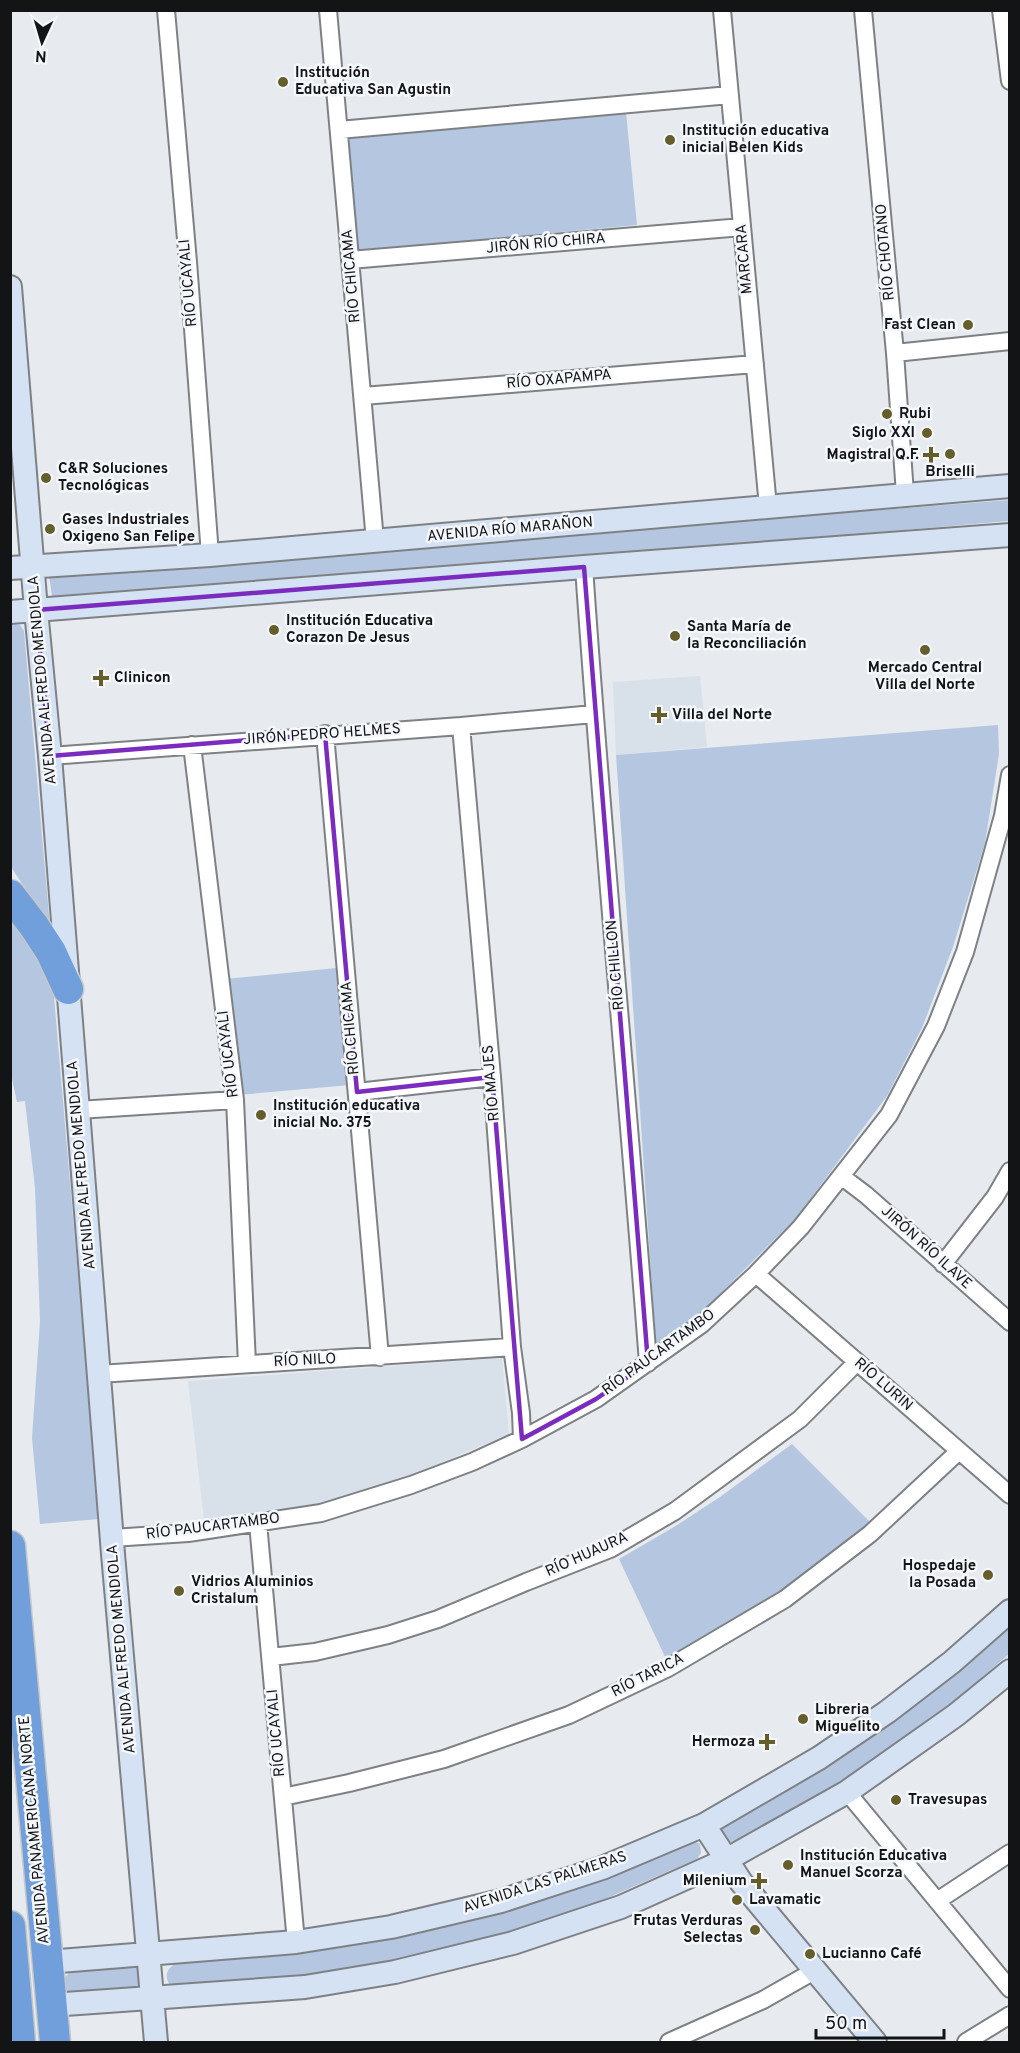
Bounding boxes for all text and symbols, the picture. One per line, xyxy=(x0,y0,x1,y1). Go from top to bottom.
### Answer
north arrow xyxy=(12,12,72,72)
text: N xyxy=(35,45,48,65)
place label: Institución Educativa San Agustin xyxy=(295,64,451,100)
marker: Institución Educativa San Agustin xyxy=(276,75,290,89)
place label: Institución educativa inicial Belen Kids xyxy=(682,122,829,158)
marker: Institución educativa inicial Belen Kids xyxy=(663,133,677,147)
street label: RÍO CHOTANO xyxy=(871,203,900,301)
street label: MARCARA xyxy=(732,223,758,295)
street label: JIRÓN RÍO CHIRA xyxy=(485,227,607,259)
street label: RÍO CHICAMA xyxy=(337,228,366,324)
street label: RÍO UCAYALI xyxy=(175,238,202,328)
place label: Fast Clean xyxy=(884,316,956,335)
marker: Fast Clean xyxy=(961,318,975,332)
street label: RÍO OXAPAMPA xyxy=(505,365,612,394)
place label: Rubi xyxy=(899,405,931,424)
marker: Rubi xyxy=(880,407,894,421)
place label: Siglo XXI xyxy=(852,424,915,443)
marker: Siglo XXI xyxy=(920,426,934,440)
place label: Magistral Q.F. xyxy=(827,446,919,465)
marker: Briselli xyxy=(943,447,957,461)
marker: Magistral Q.F. xyxy=(924,448,938,462)
place label: C&R Soluciones Tecnológicas xyxy=(58,460,168,496)
place label: Briselli xyxy=(925,463,975,482)
marker: C&R Soluciones Tecnológicas xyxy=(39,471,53,485)
place label: Gases Industriales Oxigeno San Felipe xyxy=(62,511,195,547)
street label: AVENIDA RÍO MARAÑON xyxy=(426,512,594,547)
marker: Gases Industriales Oxigeno San Felipe xyxy=(43,522,57,536)
street label: AVENIDA ALFREDO MENDIOLA xyxy=(24,575,62,785)
place label: Institución Educativa Corazon De Jesus xyxy=(286,612,433,648)
place label: Santa María de la Reconciliación xyxy=(687,618,807,654)
marker: Institución Educativa Corazon De Jesus xyxy=(267,623,281,637)
marker: Santa María de la Reconciliación xyxy=(668,629,682,643)
marker: Mercado Central Villa del Norte xyxy=(918,643,932,657)
place label: Mercado Central Villa del Norte xyxy=(868,659,982,695)
marker: Clinicon xyxy=(92,669,110,687)
place label: Clinicon xyxy=(114,669,171,688)
marker: Villa del Norte xyxy=(650,706,668,724)
place label: Villa del Norte xyxy=(672,706,772,725)
street label: JIRÓN PEDRO HELMES xyxy=(243,718,401,750)
street label: RÍO CHILLON xyxy=(602,919,629,1011)
street label: RÍO CHICAMA xyxy=(336,980,365,1076)
street label: RÍO UCAYALI xyxy=(213,1009,244,1099)
street label: RÍO MAJES xyxy=(478,1044,505,1122)
street label: AVENIDA ALFREDO MENDIOLA xyxy=(63,1060,101,1270)
place label: Institución educativa inicial No. 375 xyxy=(273,1097,420,1133)
marker: Institución educativa inicial No. 375 xyxy=(254,1108,268,1122)
street label: JIRÓN RÍO ILAVE xyxy=(877,1201,977,1294)
street label: RÍO PAUCARTAMBO xyxy=(598,1305,719,1400)
street label: RÍO NILO xyxy=(273,1349,337,1372)
street label: RÍO LURIN xyxy=(850,1353,917,1416)
street label: RÍO PAUCARTAMBO xyxy=(145,1508,281,1545)
street label: RÍO HUAURA xyxy=(542,1527,631,1582)
street label: AVENIDA ALFREDO MENDIOLA xyxy=(103,1544,141,1754)
place label: Hospedaje la Posada xyxy=(902,1557,976,1593)
marker: Hospedaje la Posada xyxy=(981,1568,995,1582)
place label: Vidrios Aluminios Cristalum xyxy=(191,1573,314,1609)
marker: Vidrios Aluminios Cristalum xyxy=(172,1584,186,1598)
street label: RÍO TARICA xyxy=(608,1649,687,1702)
street label: RÍO UCAYALI xyxy=(263,1688,290,1778)
place label: Libreria Miguelito xyxy=(815,1701,880,1737)
marker: Libreria Miguelito xyxy=(796,1712,810,1726)
street label: AVENIDA PANAMERICANA NORTE xyxy=(16,1715,54,1945)
place label: Hermoza xyxy=(692,1733,755,1752)
marker: Hermoza xyxy=(760,1735,774,1749)
place label: Travesupas xyxy=(908,1791,987,1810)
marker: Travesupas xyxy=(889,1793,903,1807)
place label: Institución Educativa Manuel Scorza xyxy=(800,1847,947,1883)
street label: AVENIDA LAS PALMERAS xyxy=(461,1848,629,1918)
marker: Institución Educativa Manuel Scorza xyxy=(781,1858,795,1872)
place label: Milenium xyxy=(683,1872,747,1891)
marker: Milenium xyxy=(752,1874,766,1888)
place label: Lavamatic xyxy=(749,1891,821,1910)
marker: Lavamatic xyxy=(730,1893,744,1907)
place label: Frutas Verduras Selectas xyxy=(633,1912,743,1948)
marker: Frutas Verduras Selectas xyxy=(748,1923,762,1937)
place label: Lucianno Café xyxy=(822,1945,922,1964)
marker: Lucianno Café xyxy=(803,1947,817,1961)
scale bar xyxy=(816,2002,944,2040)
text: 50 m xyxy=(825,2013,867,2036)

